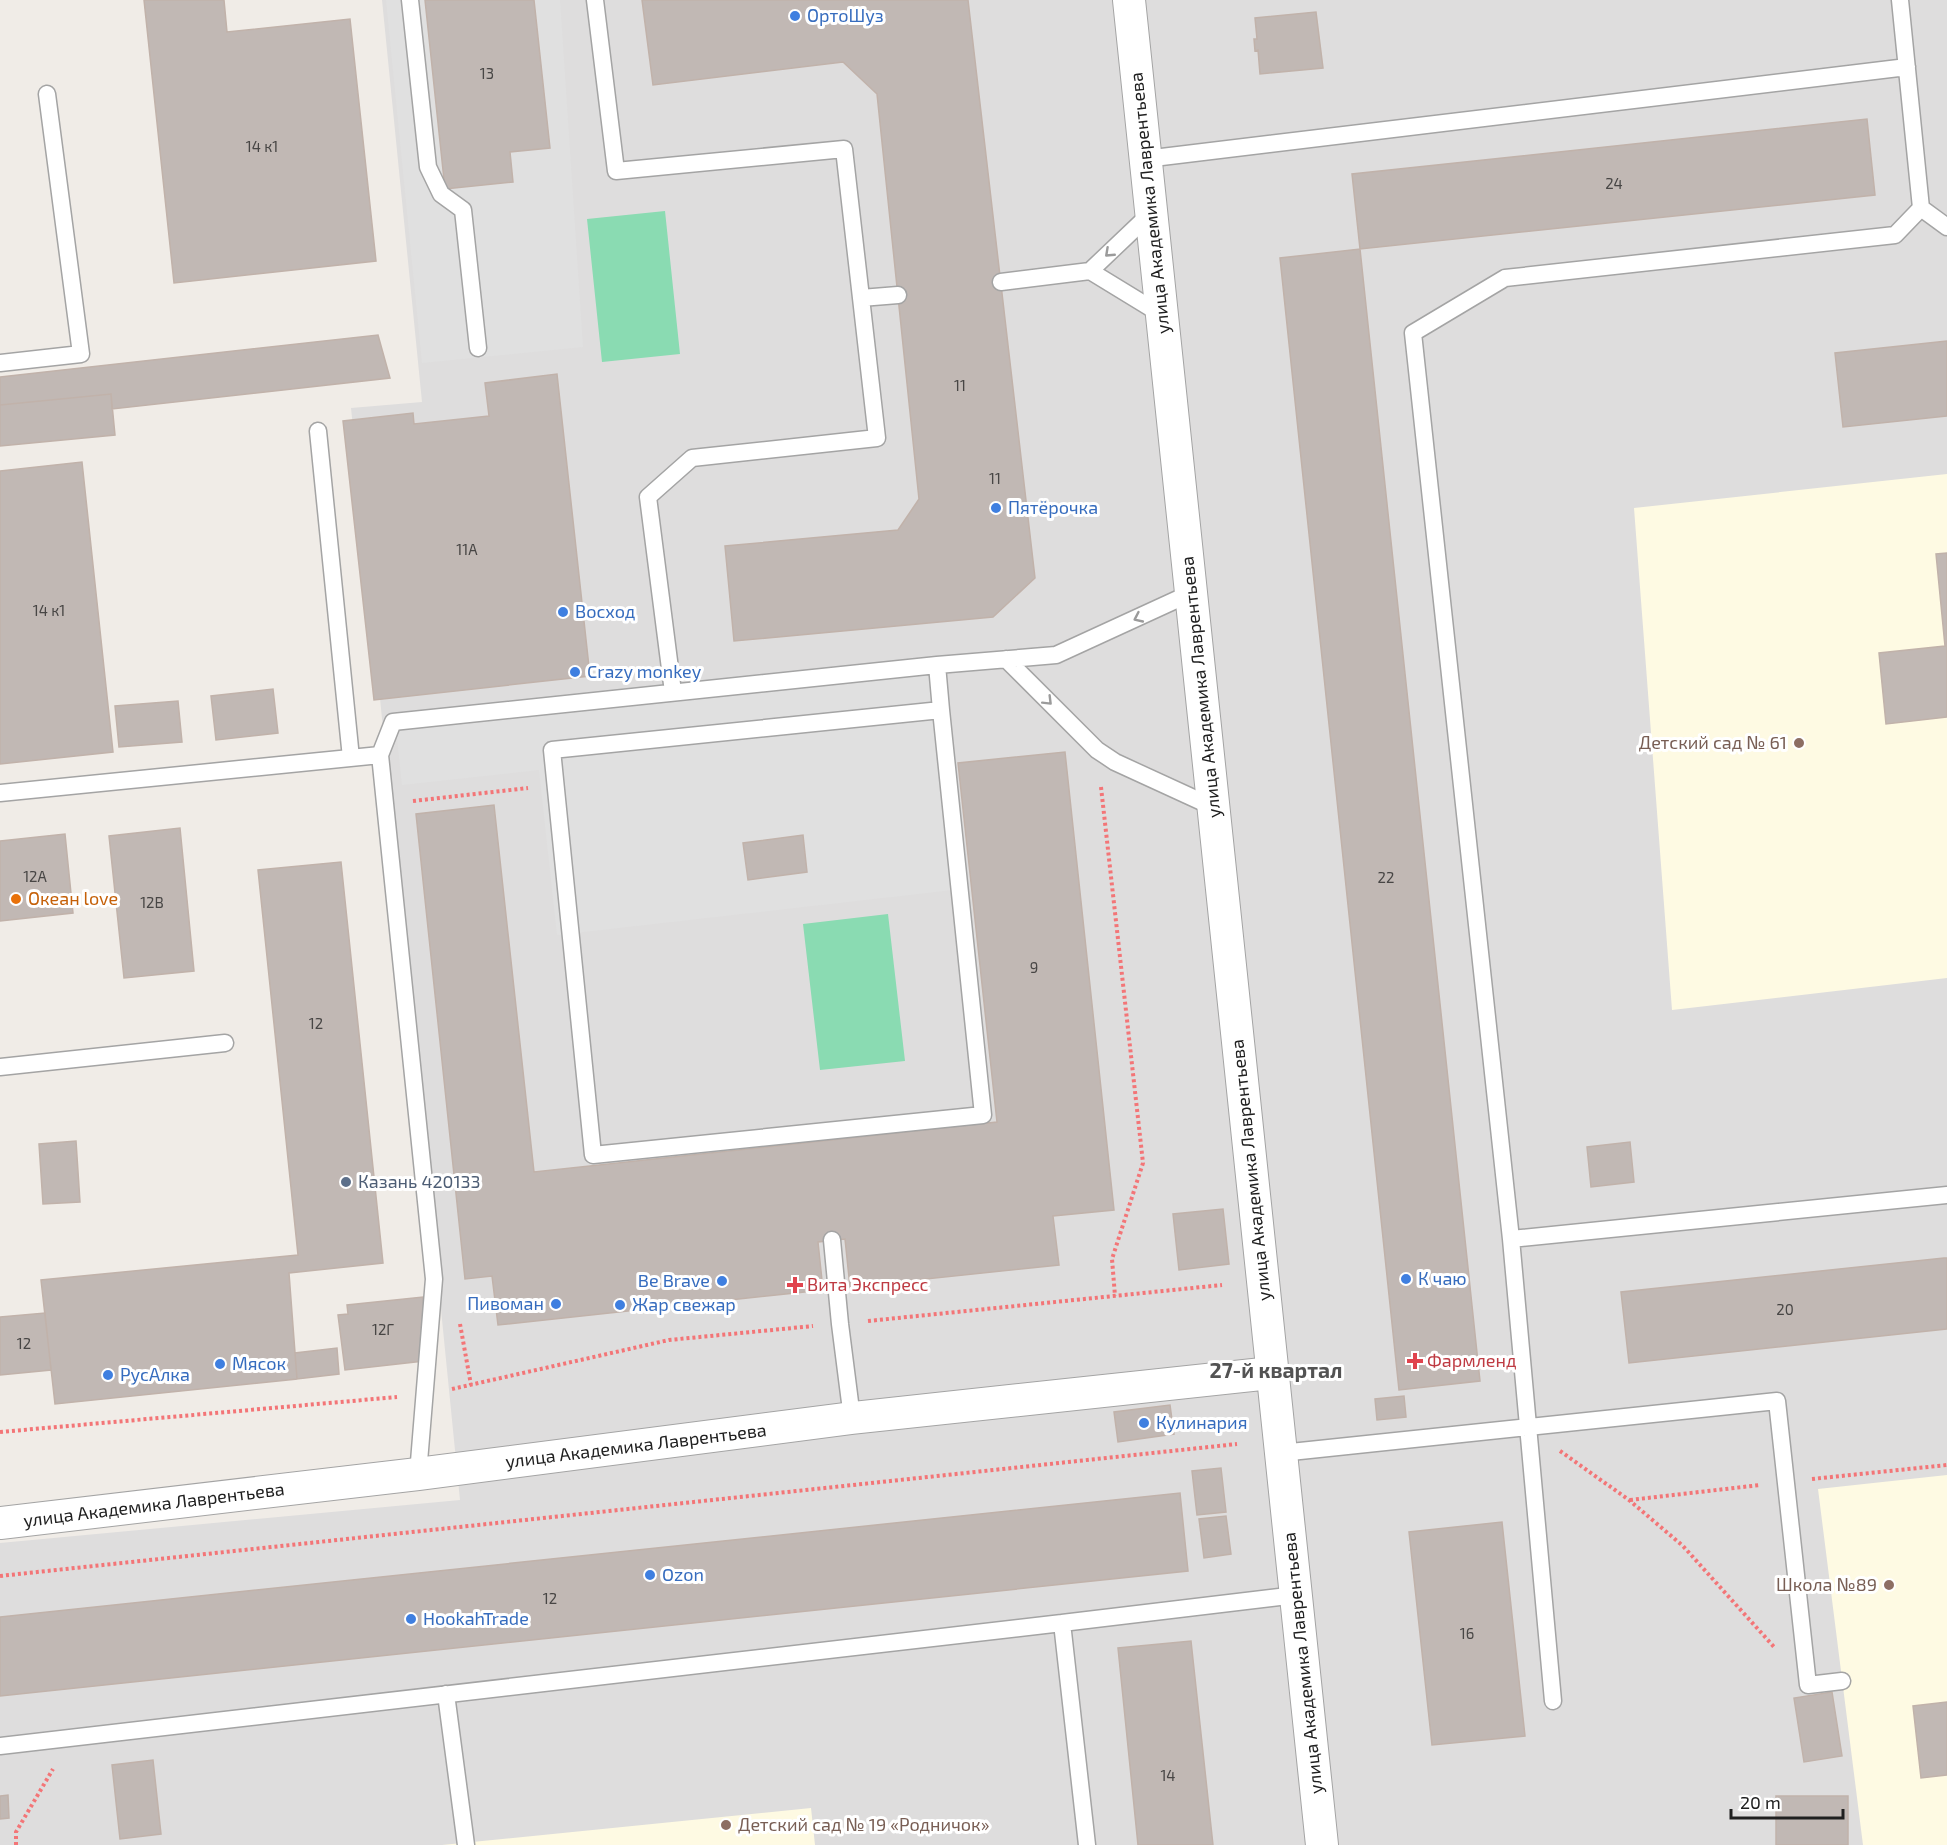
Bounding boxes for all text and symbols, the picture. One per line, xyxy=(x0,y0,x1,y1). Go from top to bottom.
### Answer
place label: ОртоШуз xyxy=(807,4,884,26)
marker: ОртоШуз xyxy=(788,9,802,23)
house number: 13 xyxy=(480,64,494,82)
street label: улица Академика Лаврентьева xyxy=(1124,71,1174,335)
house number: 14 к1 xyxy=(246,137,278,155)
house number: 24 xyxy=(1605,174,1623,192)
one-way arrow xyxy=(1105,246,1115,257)
house number: 11 xyxy=(954,376,966,394)
house number: 11 xyxy=(989,469,1001,487)
place label: Пятёрочка xyxy=(1008,496,1098,518)
marker: Пятёрочка xyxy=(989,501,1003,515)
house number: 11А xyxy=(456,540,478,558)
street label: улица Академика Лаврентьева xyxy=(1175,555,1225,819)
place label: Восход xyxy=(575,600,635,622)
house number: 14 к1 xyxy=(33,601,65,619)
marker: Восход xyxy=(556,605,570,619)
one-way arrow xyxy=(1133,610,1144,622)
place label: Crazy monkey xyxy=(587,660,702,682)
marker: Crazy monkey xyxy=(568,665,582,679)
one-way arrow xyxy=(1040,693,1051,704)
place label: Детский сад № 61 xyxy=(1639,731,1787,753)
marker: Детский сад № 61 xyxy=(1792,736,1806,750)
house number: 12А xyxy=(23,867,48,885)
house number: 22 xyxy=(1378,868,1394,886)
place label: Океан love xyxy=(28,887,118,909)
marker: Океан love xyxy=(9,892,23,906)
house number: 12В xyxy=(140,893,164,911)
house number: 9 xyxy=(1030,958,1038,976)
house number: 12 xyxy=(309,1014,323,1032)
street label: улица Академика Лаврентьева xyxy=(1225,1038,1275,1302)
place label: Казань 420133 xyxy=(358,1170,481,1192)
marker: Казань 420133 xyxy=(339,1175,353,1189)
place label: К чаю xyxy=(1418,1267,1467,1289)
place label: Be Brave xyxy=(638,1269,710,1291)
marker: К чаю xyxy=(1399,1272,1413,1286)
place label: Вита Экспресс xyxy=(807,1273,929,1295)
marker: Be Brave xyxy=(715,1274,729,1288)
marker: Вита Экспресс xyxy=(788,1278,802,1292)
place label: Пивоман xyxy=(467,1292,544,1314)
place label: Жар свежар xyxy=(632,1293,736,1315)
marker: Пивоман xyxy=(549,1297,563,1311)
marker: Жар свежар xyxy=(613,1298,627,1312)
house number: 20 xyxy=(1776,1300,1794,1318)
house number: 12Г xyxy=(372,1320,394,1338)
house number: 12 xyxy=(17,1334,31,1352)
place label: Фармленд xyxy=(1427,1349,1517,1371)
place label: Мясок xyxy=(232,1352,287,1374)
marker: Фармленд xyxy=(1408,1354,1422,1368)
marker: Мясок xyxy=(213,1357,227,1371)
district label: 27-й квартал xyxy=(1210,1357,1342,1382)
place label: РусАлка xyxy=(120,1363,190,1385)
marker: РусАлка xyxy=(101,1368,115,1382)
place label: Кулинария xyxy=(1156,1411,1247,1433)
marker: Кулинария xyxy=(1137,1416,1151,1430)
street label: улица Академика Лаврентьева xyxy=(504,1418,768,1472)
street label: улица Академика Лаврентьева xyxy=(22,1477,286,1531)
street label: улица Академика Лаврентьева xyxy=(1277,1531,1327,1795)
place label: Ozon xyxy=(662,1563,704,1585)
marker: Ozon xyxy=(643,1568,657,1582)
place label: Школа №89 xyxy=(1776,1573,1877,1595)
marker: Школа №89 xyxy=(1882,1578,1896,1592)
house number: 12 xyxy=(543,1589,557,1607)
place label: HookahTrade xyxy=(423,1607,529,1629)
marker: HookahTrade xyxy=(404,1612,418,1626)
house number: 16 xyxy=(1460,1624,1474,1642)
house number: 14 xyxy=(1160,1766,1176,1784)
scale bar xyxy=(1731,1782,1844,1820)
text: 20 m xyxy=(1740,1791,1781,1813)
place label: Детский сад № 19 «Родничок» xyxy=(738,1813,989,1835)
marker: Детский сад № 19 «Родничок» xyxy=(719,1818,733,1832)

